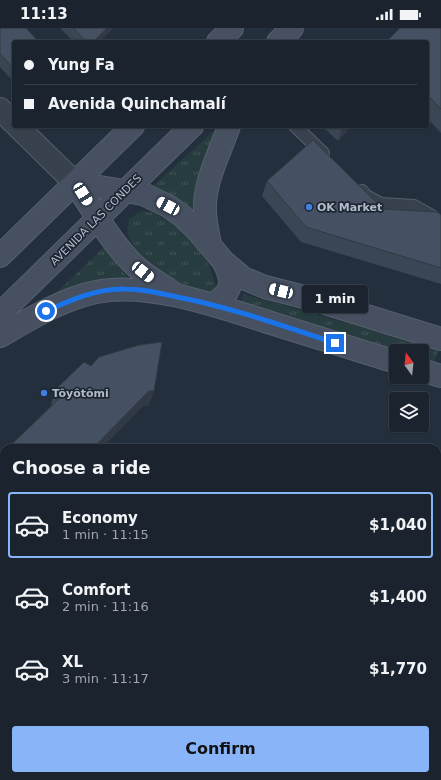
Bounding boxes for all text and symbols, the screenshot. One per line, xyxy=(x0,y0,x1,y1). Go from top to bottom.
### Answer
text: 11:13 xyxy=(20,5,68,23)
text: Yung Fa xyxy=(48,56,115,74)
text: Avenida Quinchamalí xyxy=(48,95,226,113)
street label: AVENIDA LAS CONDES xyxy=(48,172,144,268)
car xyxy=(72,181,94,207)
car xyxy=(155,195,181,217)
place label: OK Market xyxy=(317,201,382,214)
marker: OK Market xyxy=(304,202,314,212)
car xyxy=(130,260,156,284)
car xyxy=(268,282,294,300)
callout: 1 min xyxy=(302,285,368,313)
text: 1 min xyxy=(315,291,355,306)
route start xyxy=(37,302,55,320)
route end xyxy=(326,334,344,352)
north arrow xyxy=(389,344,429,384)
map controls xyxy=(389,344,429,432)
place label: Tôyôtômi xyxy=(52,387,109,400)
marker: Tôyôtômi xyxy=(39,388,49,398)
button: layers xyxy=(389,392,429,432)
text: Choose a ride xyxy=(12,457,151,478)
icon: car xyxy=(14,507,50,543)
text: Economy xyxy=(62,509,138,527)
text: $1,040 xyxy=(369,516,427,534)
text: 1 min · 11:15 xyxy=(62,527,149,542)
icon: car xyxy=(14,579,50,615)
text: Comfort xyxy=(62,581,130,599)
text: $1,400 xyxy=(369,588,427,606)
text: 2 min · 11:16 xyxy=(62,599,149,614)
icon: car xyxy=(14,651,50,687)
text: XL xyxy=(62,653,83,671)
text: $1,770 xyxy=(369,660,427,678)
text: 3 min · 11:17 xyxy=(62,671,149,686)
button: Confirm xyxy=(12,726,429,772)

